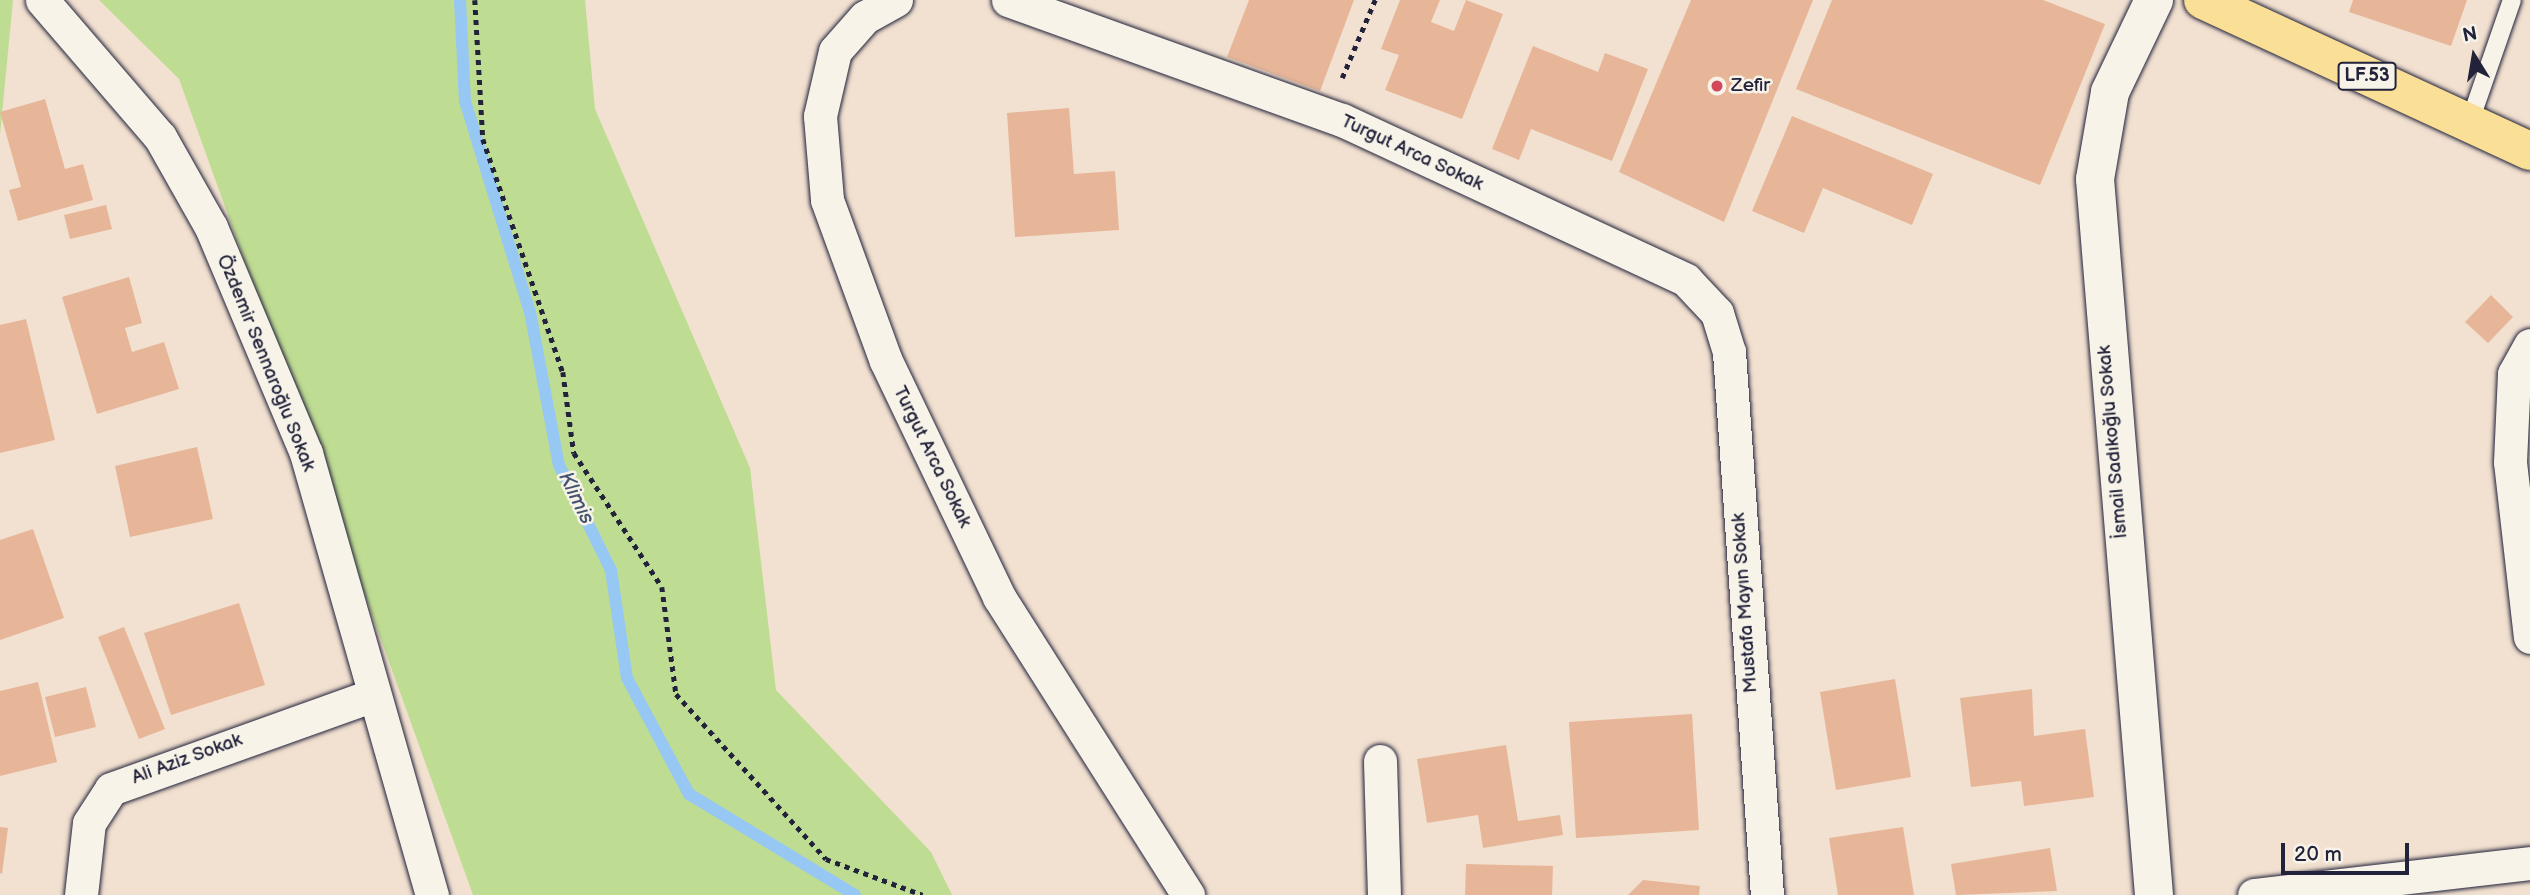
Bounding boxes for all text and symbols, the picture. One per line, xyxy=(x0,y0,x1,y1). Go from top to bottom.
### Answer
north arrow xyxy=(2439,21,2509,91)
text: N xyxy=(2461,22,2479,48)
road number: LF.53 xyxy=(2337,62,2397,90)
place label: Zefir xyxy=(1731,75,1770,97)
marker: Zefir xyxy=(1709,78,1725,94)
street label: Turgut Arca Sokak xyxy=(1337,110,1487,196)
street label: Özdemir Sennaroğlu Sokak xyxy=(212,251,320,475)
street label: İsmail Sadıkoğlu Sokak xyxy=(2093,344,2133,540)
street label: Turgut Arca Sokak xyxy=(888,382,976,532)
water label: Klimis xyxy=(553,468,599,528)
street label: Mustafa Mayın Sokak xyxy=(1727,512,1763,694)
street label: Ali Aziz Sokak xyxy=(129,728,245,790)
scale bar xyxy=(2285,828,2413,872)
text: 20 m xyxy=(2294,842,2342,867)

